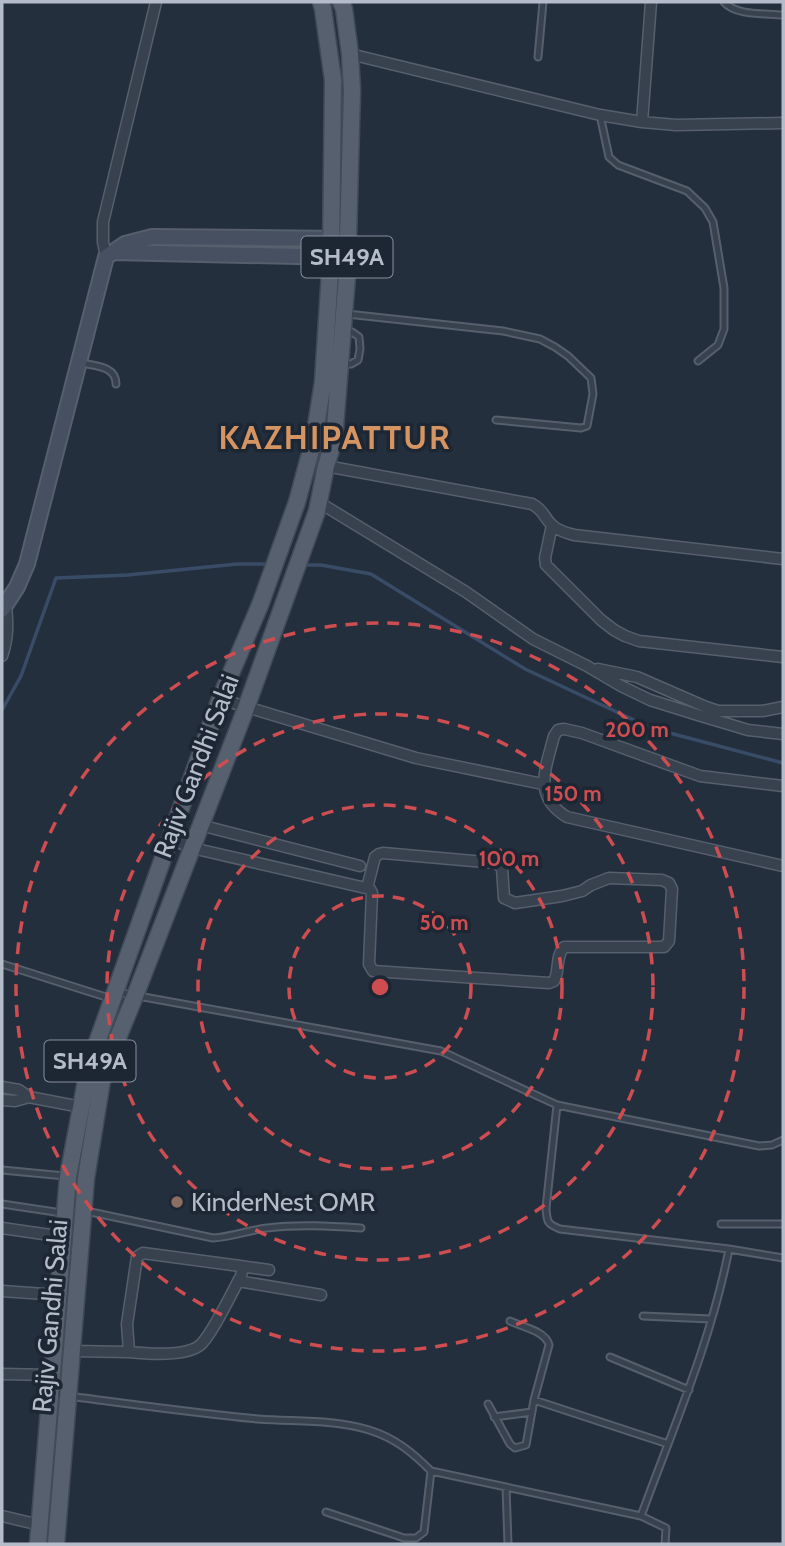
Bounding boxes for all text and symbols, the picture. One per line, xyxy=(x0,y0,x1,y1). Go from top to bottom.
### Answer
road number: SH49A xyxy=(302,236,392,278)
district label: KAZHIPATTUR xyxy=(218,417,452,457)
street label: Rajiv Gandhi Salai xyxy=(146,670,246,862)
text: 200 m xyxy=(605,717,669,742)
text: 150 m xyxy=(545,781,601,806)
text: 100 m xyxy=(479,846,539,871)
text: 50 m xyxy=(419,910,469,935)
centre of rings xyxy=(368,975,392,999)
road number: SH49A xyxy=(44,1041,136,1082)
place label: KinderNest OMR xyxy=(191,1186,376,1218)
marker: KinderNest OMR xyxy=(169,1194,185,1210)
street label: Rajiv Gandhi Salai xyxy=(26,1218,74,1414)

